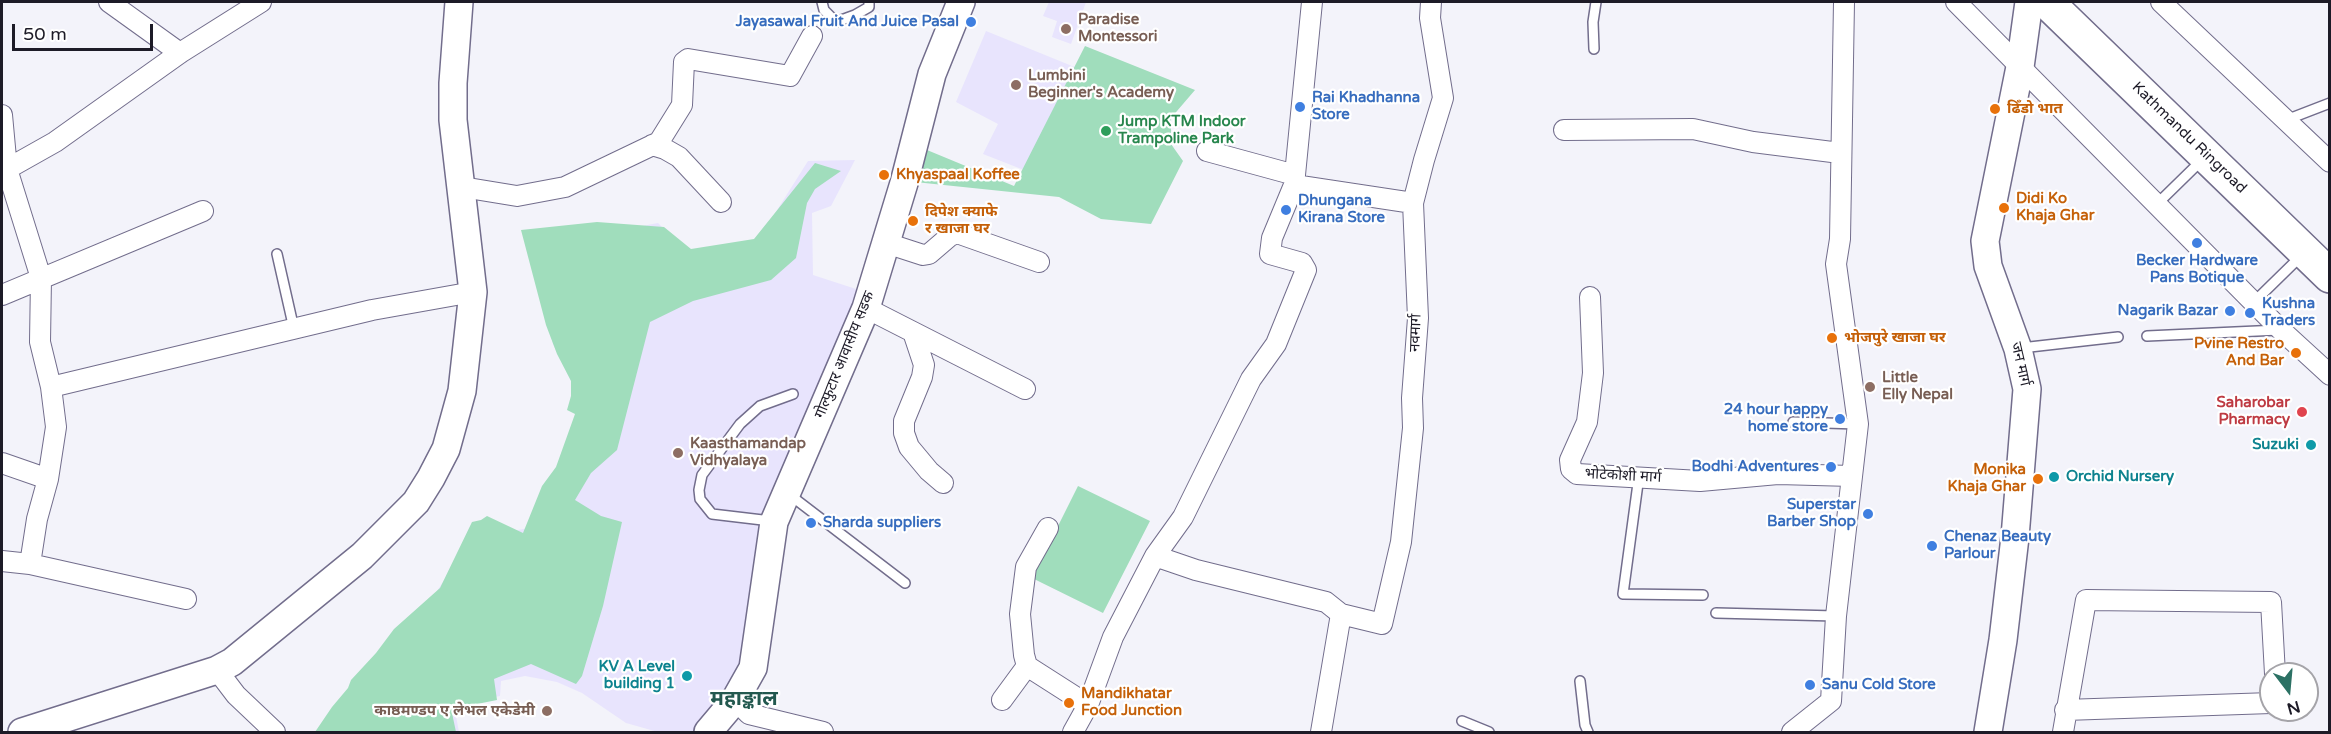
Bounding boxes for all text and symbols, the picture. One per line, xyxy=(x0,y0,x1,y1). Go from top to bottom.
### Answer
place label: Paradise Montessori xyxy=(1078,11,1157,46)
scale bar xyxy=(15,12,156,50)
place label: Jayasawal Fruit And Juice Pasal xyxy=(736,13,959,31)
marker: Jayasawal Fruit And Juice Pasal xyxy=(964,15,978,29)
marker: Paradise Montessori xyxy=(1059,22,1073,36)
text: 50 m xyxy=(23,23,67,45)
place label: Lumbini Beginner's Academy xyxy=(1028,67,1174,102)
marker: Lumbini Beginner's Academy xyxy=(1009,78,1023,92)
street label: Kathmandu Ringroad xyxy=(2128,79,2250,197)
place label: Rai Khadhanna Store xyxy=(1312,89,1420,124)
marker: Rai Khadhanna Store xyxy=(1293,100,1307,114)
place label: ढिँडो भात xyxy=(2007,100,2063,118)
marker: ढिँडो भात xyxy=(1988,102,2002,116)
place label: Jump KTM Indoor Trampoline Park xyxy=(1118,113,1246,148)
marker: Jump KTM Indoor Trampoline Park xyxy=(1099,124,1113,138)
place label: Khyaspaal Koffee xyxy=(896,166,1020,184)
marker: Khyaspaal Koffee xyxy=(877,168,891,182)
place label: Didi Ko Khaja Ghar xyxy=(2016,190,2094,225)
place label: Dhungana Kirana Store xyxy=(1298,192,1385,227)
marker: Didi Ko Khaja Ghar xyxy=(1997,201,2011,215)
place label: दिपेश क्याफे र खाजा घर xyxy=(925,203,998,238)
marker: Dhungana Kirana Store xyxy=(1279,203,1293,217)
marker: दिपेश क्याफे र खाजा घर xyxy=(906,214,920,228)
marker: Becker Hardware Pans Botique xyxy=(2190,236,2204,250)
place label: Becker Hardware Pans Botique xyxy=(2136,252,2258,287)
street label: गोल्फुटार आवासीय सडक xyxy=(811,289,879,421)
place label: Kushna Traders xyxy=(2262,295,2315,330)
place label: Nagarik Bazar xyxy=(2118,302,2218,320)
marker: Nagarik Bazar xyxy=(2223,304,2237,318)
marker: Kushna Traders xyxy=(2243,306,2257,320)
street label: नवमार्ग xyxy=(1406,314,1426,352)
place label: भोजपुरे खाजा घर xyxy=(1844,329,1946,347)
marker: भोजपुरे खाजा घर xyxy=(1825,331,1839,345)
place label: Pvine Restro And Bar xyxy=(2194,335,2284,370)
street label: जन मार्ग xyxy=(2006,340,2034,388)
marker: Pvine Restro And Bar xyxy=(2289,346,2303,360)
place label: Little Elly Nepal xyxy=(1882,369,1953,404)
marker: Little Elly Nepal xyxy=(1863,380,1877,394)
place label: Saharobar Pharmacy xyxy=(2216,394,2290,429)
place label: 24 hour happy home store xyxy=(1724,401,1828,436)
marker: Saharobar Pharmacy xyxy=(2295,405,2309,419)
marker: 24 hour happy home store xyxy=(1833,412,1847,426)
place label: Kaasthamandap Vidhyalaya xyxy=(690,435,806,470)
place label: Suzuki xyxy=(2252,436,2299,454)
marker: Suzuki xyxy=(2304,438,2318,452)
marker: Kaasthamandap Vidhyalaya xyxy=(671,446,685,460)
place label: Bodhi Adventures xyxy=(1691,458,1819,476)
marker: Bodhi Adventures xyxy=(1824,460,1838,474)
place label: Monika Khaja Ghar xyxy=(1948,461,2026,496)
street label: भोटेकोशी मार्ग xyxy=(1584,465,1662,487)
place label: Orchid Nursery xyxy=(2066,468,2174,486)
marker: Orchid Nursery xyxy=(2047,470,2061,484)
marker: Monika Khaja Ghar xyxy=(2031,472,2045,486)
place label: Superstar Barber Shop xyxy=(1767,496,1856,531)
marker: Superstar Barber Shop xyxy=(1861,507,1875,521)
place label: Sharda suppliers xyxy=(823,514,941,532)
marker: Sharda suppliers xyxy=(804,516,818,530)
place label: Chenaz Beauty Parlour xyxy=(1944,528,2051,563)
marker: Chenaz Beauty Parlour xyxy=(1925,539,1939,553)
place label: KV A Level building 1 xyxy=(598,658,675,693)
north arrow xyxy=(2259,662,2319,722)
marker: KV A Level building 1 xyxy=(680,669,694,683)
place label: Sanu Cold Store xyxy=(1822,676,1936,694)
marker: Sanu Cold Store xyxy=(1803,678,1817,692)
place label: Mandikhatar Food Junction xyxy=(1081,685,1182,720)
district label: महाङ्काल xyxy=(710,686,778,712)
marker: Mandikhatar Food Junction xyxy=(1062,696,1076,710)
text: N xyxy=(2284,696,2302,719)
place label: काष्ठमण्डप ए लेभल एकेडेमी xyxy=(374,702,535,720)
marker: काष्ठमण्डप ए लेभल एकेडेमी xyxy=(540,704,554,718)

